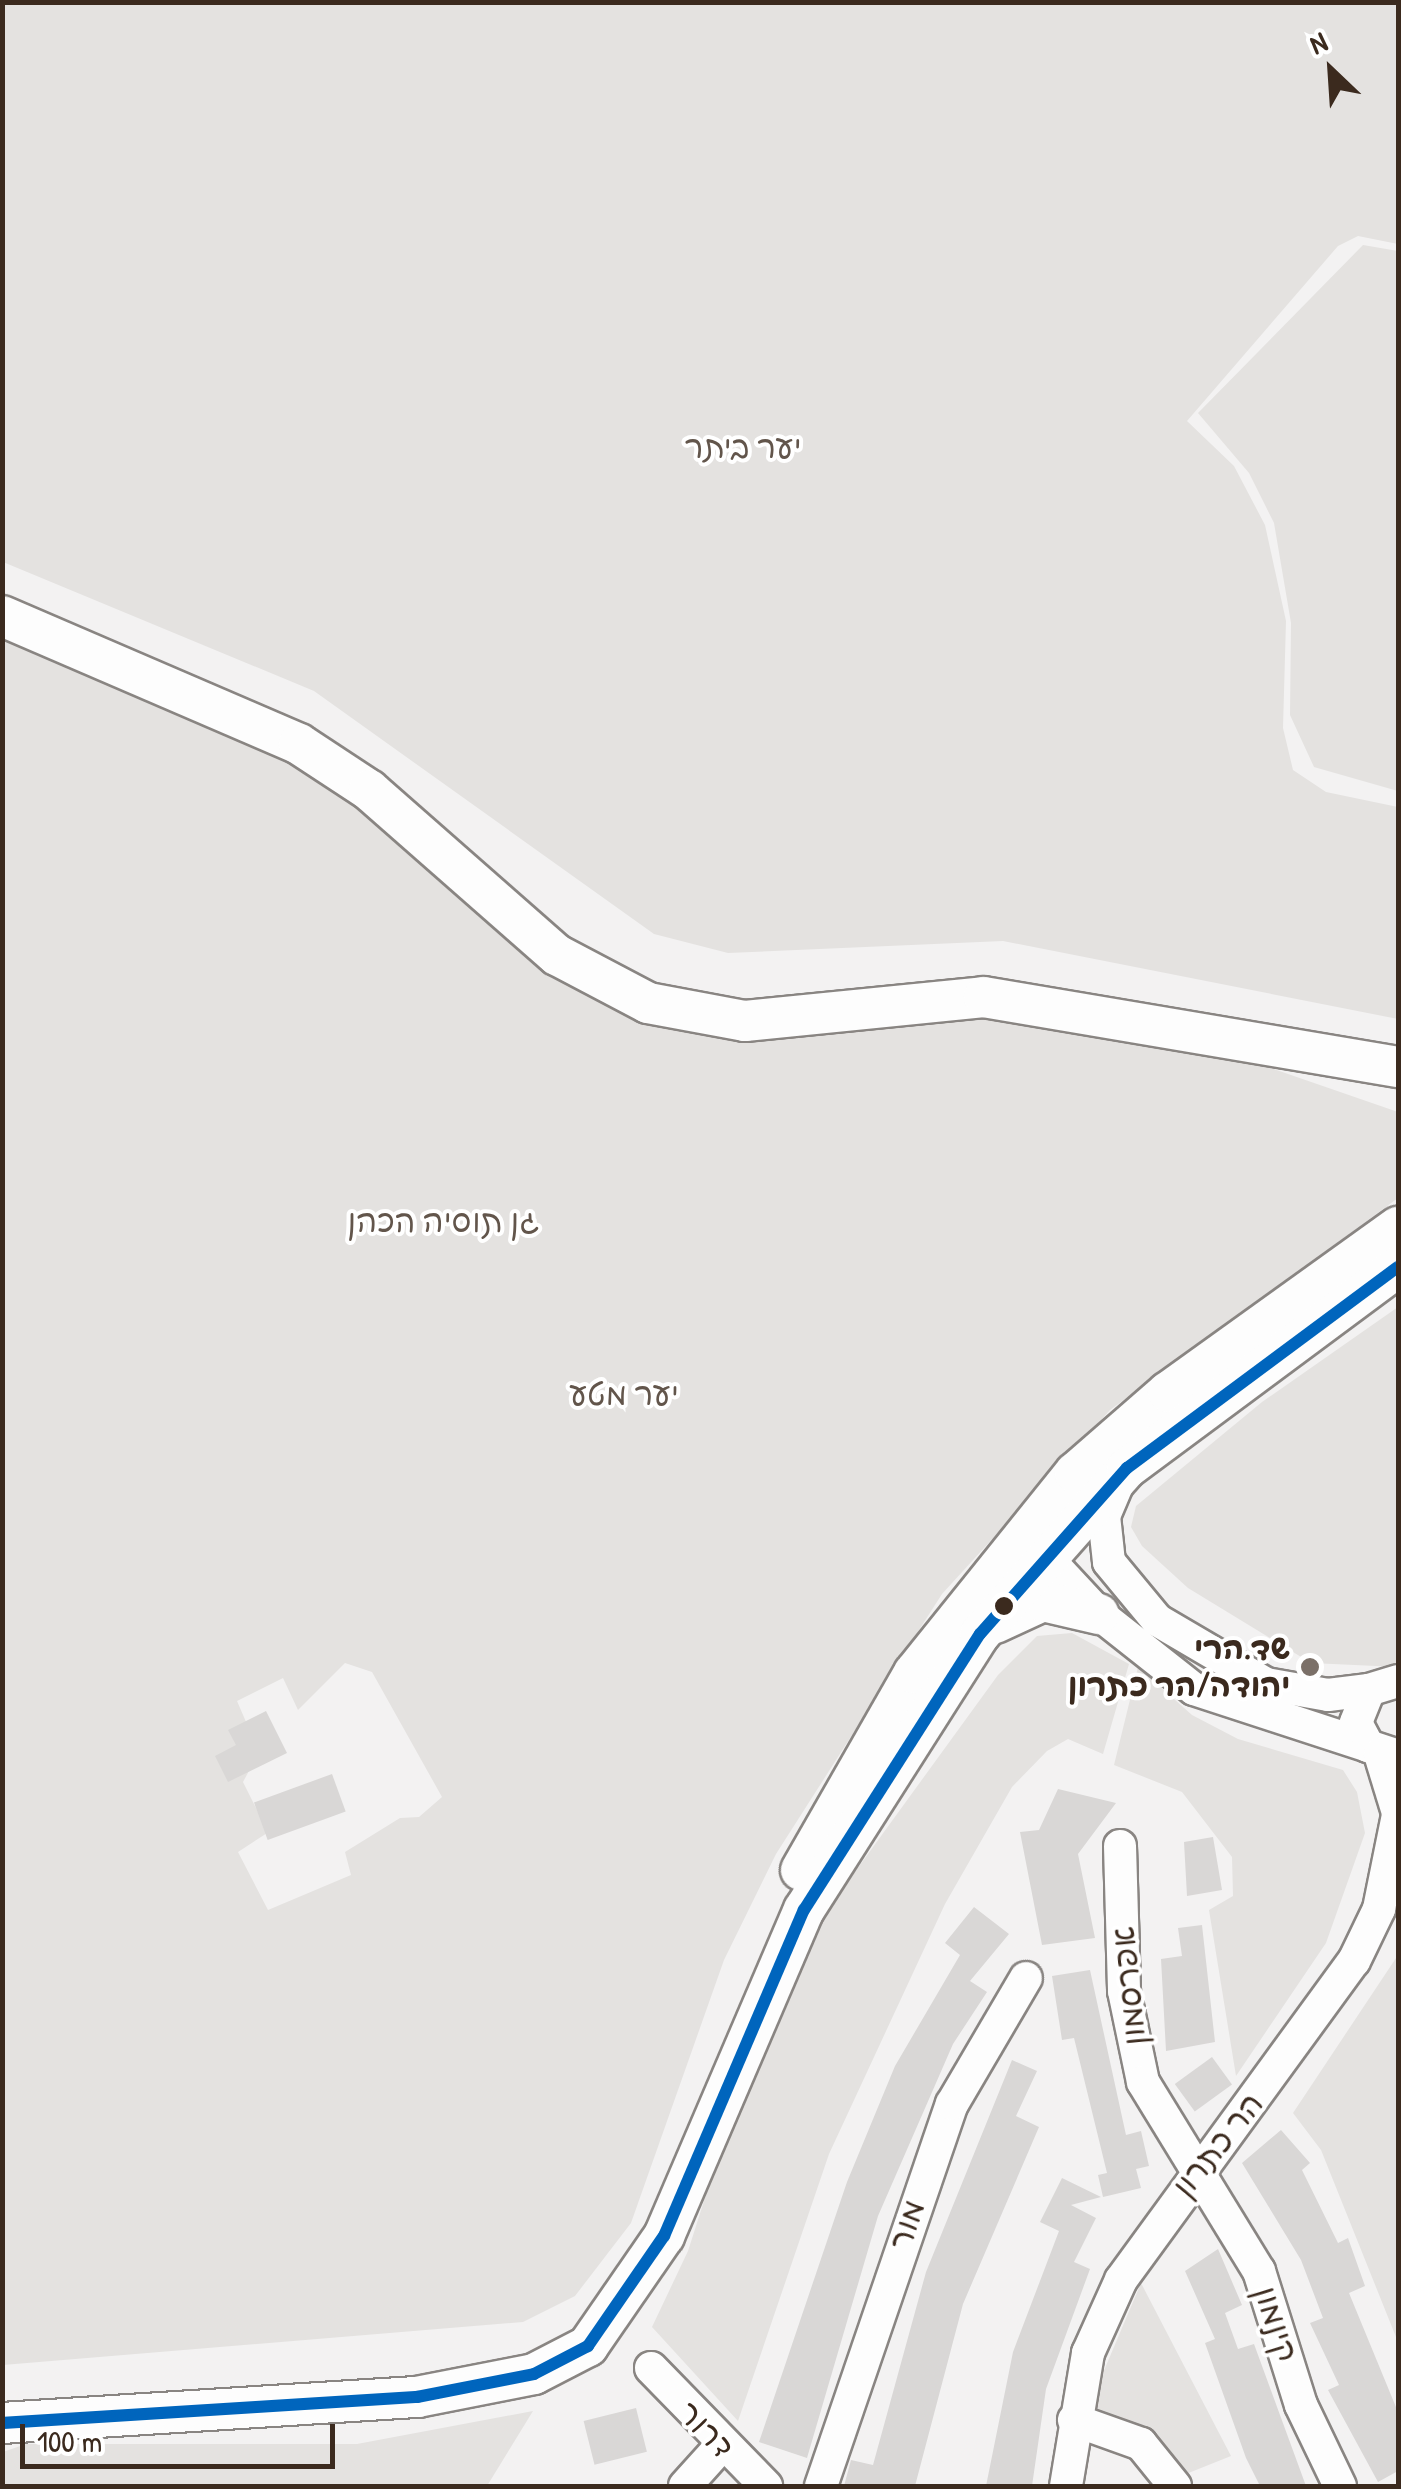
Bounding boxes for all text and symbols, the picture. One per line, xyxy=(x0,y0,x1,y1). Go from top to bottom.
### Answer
north arrow xyxy=(1281,20,1381,120)
text: N xyxy=(1304,22,1333,63)
park label: יער ביתר xyxy=(685,428,801,466)
park label: גן תוסיה הכהן xyxy=(347,1202,539,1240)
park label: יער מטע xyxy=(569,1375,679,1413)
unlabelled marker xyxy=(994,1596,1014,1616)
place label: שד.הרי יהודה/הר כתרון xyxy=(1068,1630,1290,1705)
marker: שד.הרי יהודה/הר כתרון xyxy=(1299,1656,1321,1678)
street label: אפרסמון xyxy=(1104,1925,1154,2047)
street label: הר כתרון xyxy=(1165,2085,1271,2205)
street label: מור xyxy=(881,2195,933,2255)
street label: קינמון xyxy=(1246,2282,1306,2366)
street label: דרור xyxy=(670,2393,742,2467)
scale bar xyxy=(25,2404,340,2466)
text: 100 m xyxy=(37,2421,102,2461)

